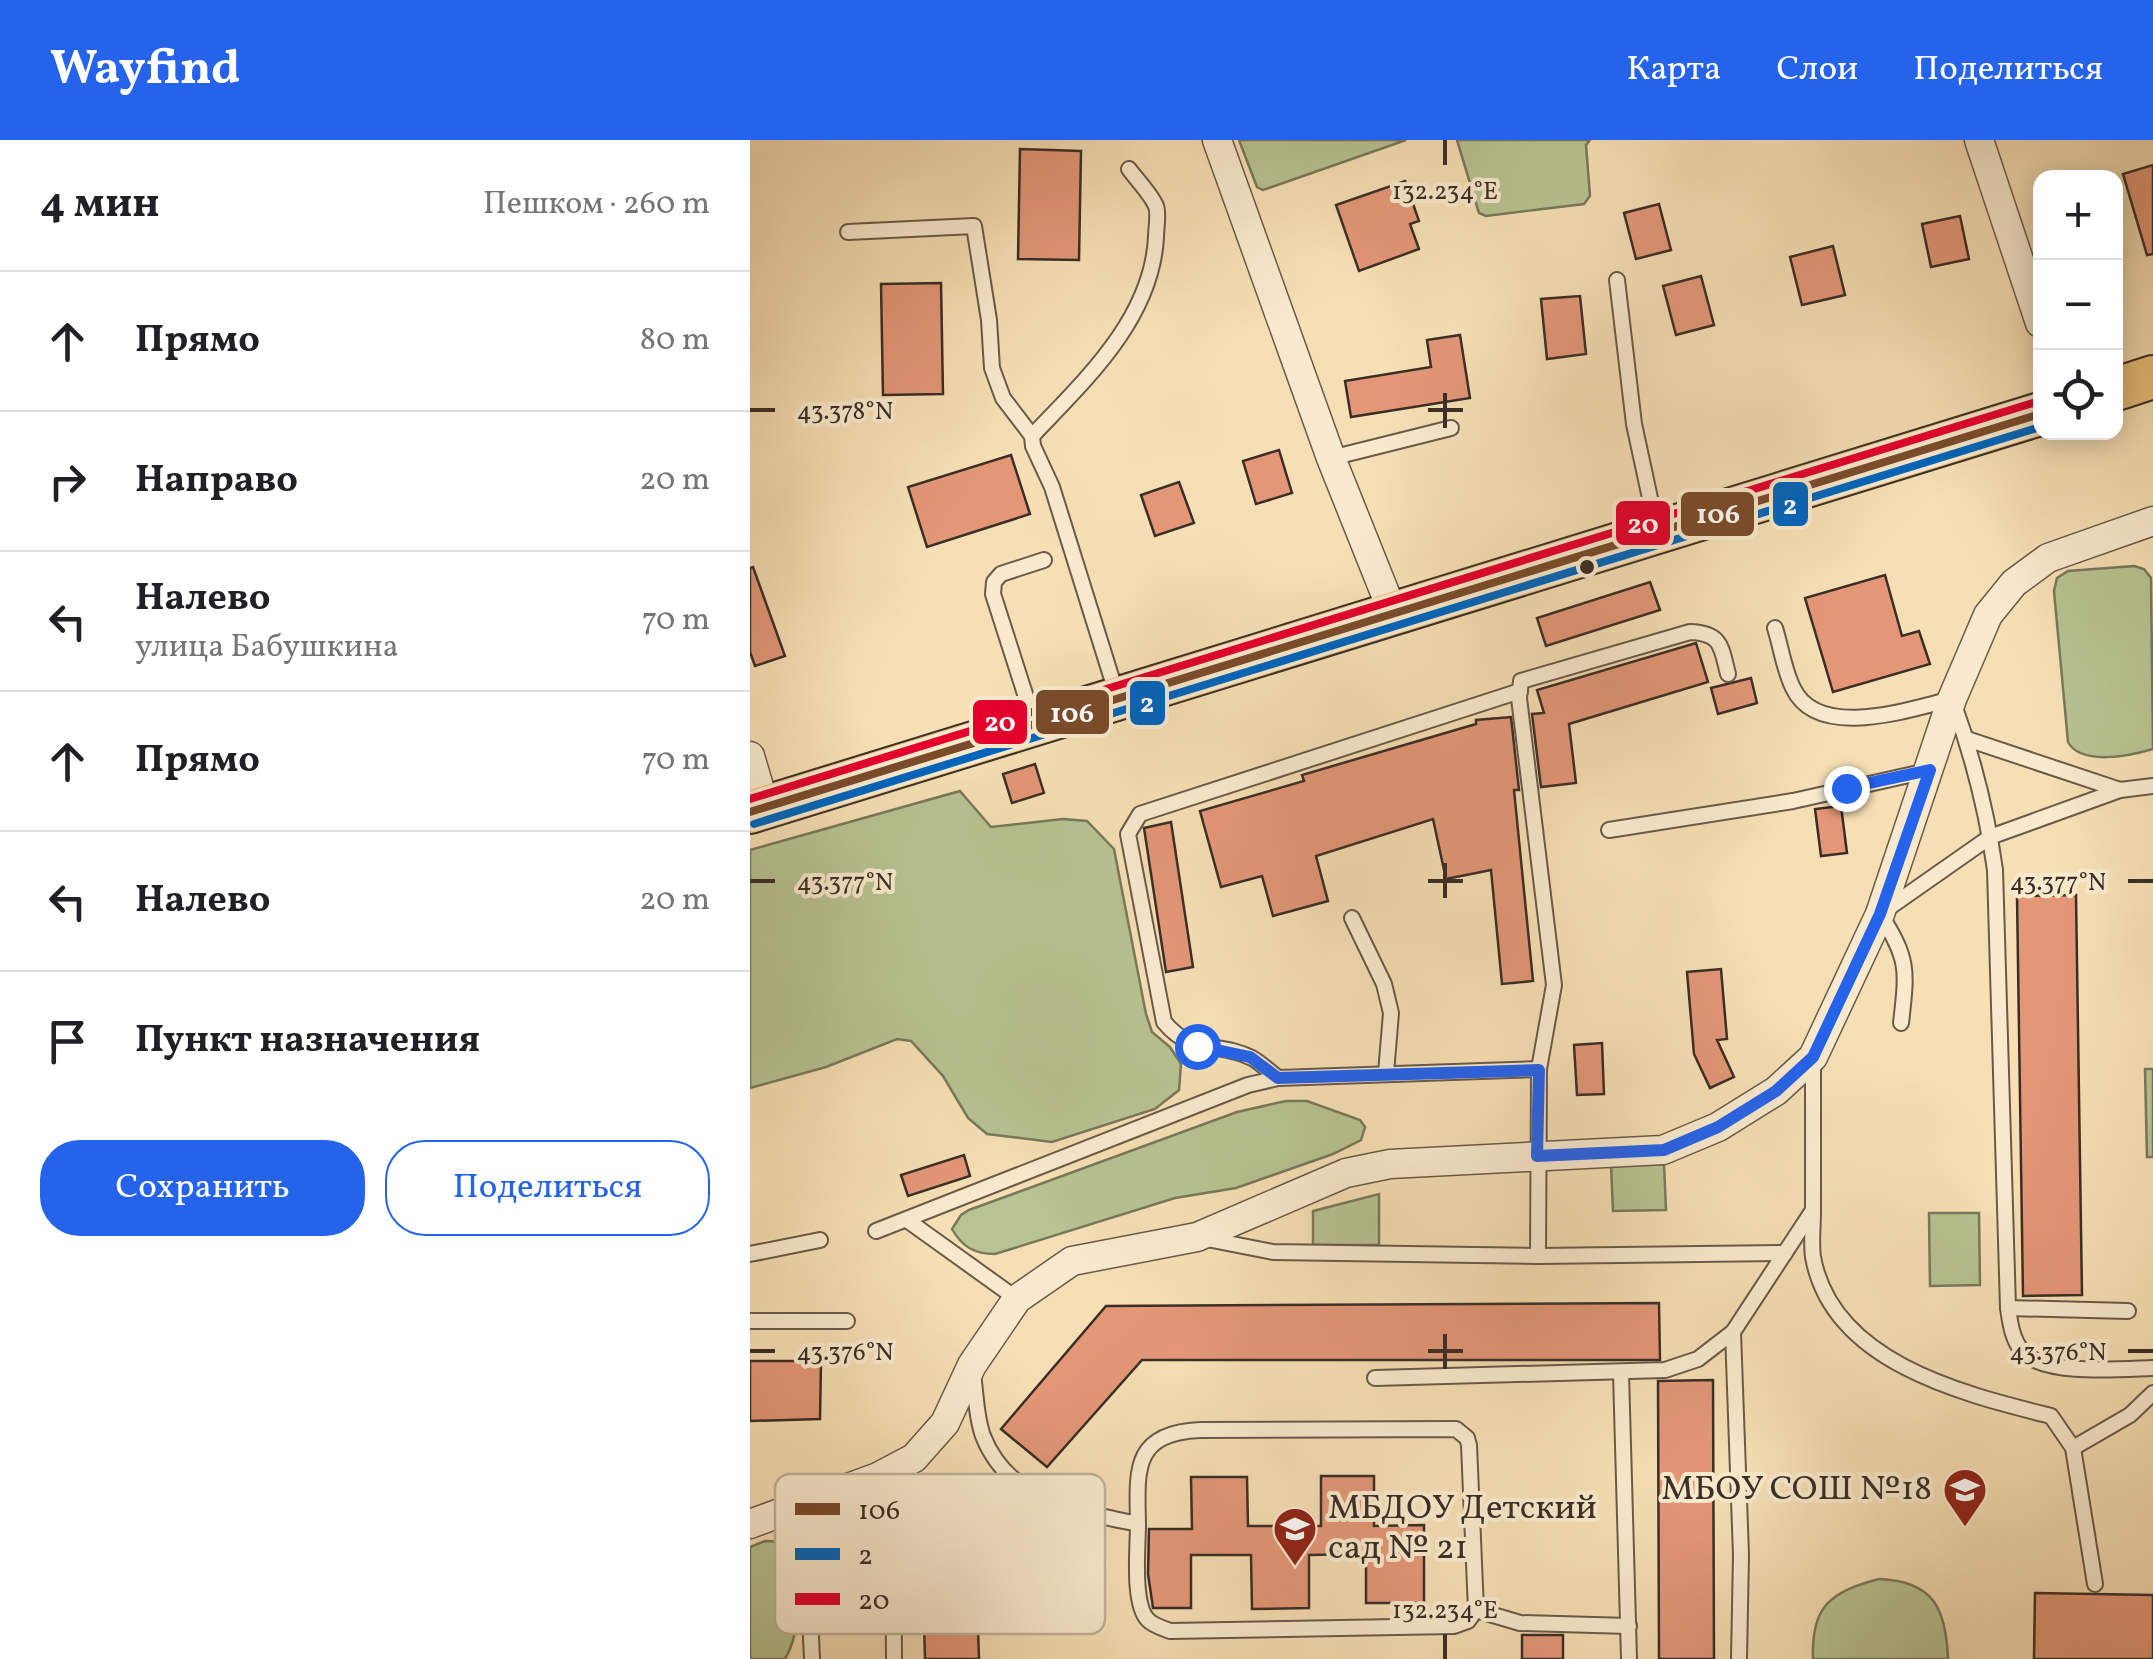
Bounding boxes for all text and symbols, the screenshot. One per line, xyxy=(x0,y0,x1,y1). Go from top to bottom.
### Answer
text: Wayfind xyxy=(50,37,240,104)
text: Карта xyxy=(1626,46,1721,94)
text: Слои xyxy=(1776,46,1858,94)
text: Поделиться xyxy=(1913,46,2103,94)
map controls xyxy=(2033,170,2123,440)
button: + xyxy=(2033,170,2123,260)
text: 132.234°E xyxy=(1392,175,1498,210)
text: 4 мин xyxy=(40,176,160,235)
text: Пешком · 260 m xyxy=(483,183,710,227)
button: − xyxy=(2033,260,2123,350)
icon: ahead xyxy=(40,314,95,369)
text: Прямо xyxy=(135,315,260,368)
text: 80 m xyxy=(640,319,710,363)
button: locate xyxy=(2033,350,2123,440)
text: 43.378°N xyxy=(797,395,893,430)
icon: right xyxy=(40,454,95,509)
text: Направо xyxy=(135,455,298,508)
text: 20 m xyxy=(639,459,710,503)
line badge: 2 xyxy=(1771,480,1810,528)
text: 2 xyxy=(1783,487,1797,526)
line badge: 106 xyxy=(1679,490,1756,538)
text: 106 xyxy=(1696,496,1740,535)
line badge: 20 xyxy=(1614,499,1672,547)
text: 20 xyxy=(1627,506,1659,545)
unlabelled marker xyxy=(1577,557,1597,577)
text: Налево xyxy=(135,573,271,626)
icon: left xyxy=(40,594,95,649)
text: 70 m xyxy=(642,599,710,643)
text: улица Бабушкина xyxy=(135,626,399,670)
line badge: 2 xyxy=(1128,679,1167,727)
text: 2 xyxy=(1140,685,1154,724)
line badge: 106 xyxy=(1034,688,1111,736)
text: 106 xyxy=(1050,695,1094,734)
line badge: 20 xyxy=(971,698,1029,746)
text: 20 xyxy=(984,704,1016,743)
icon: ahead xyxy=(40,734,95,789)
text: Прямо xyxy=(135,735,260,788)
text: 70 m xyxy=(642,739,710,783)
route end xyxy=(1824,766,1870,812)
text: 43.377°N xyxy=(797,866,893,901)
text: 43.377°N xyxy=(2010,866,2106,901)
icon: left xyxy=(40,874,95,929)
text: Налево xyxy=(135,875,271,928)
text: 20 m xyxy=(639,879,710,923)
icon: arrive xyxy=(40,1014,95,1069)
text: Пункт назначения xyxy=(135,1015,480,1068)
route start xyxy=(1175,1024,1221,1070)
button: Сохранить xyxy=(40,1140,365,1236)
button: Поделиться xyxy=(385,1140,710,1236)
text: 43.376°N xyxy=(796,1336,894,1371)
text: 43.376°N xyxy=(2009,1336,2107,1371)
place label: МБОУ СОШ №18 xyxy=(1661,1466,1932,1514)
school or university icon: МБОУ СОШ №18 xyxy=(1942,1467,1988,1528)
legend xyxy=(775,1474,1105,1634)
place label: МБДОУ Детский сад № 21 xyxy=(1328,1485,1597,1573)
text: 106 xyxy=(858,1492,900,1531)
school or university icon: МБДОУ Детский сад № 21 xyxy=(1272,1506,1318,1567)
text: 2 xyxy=(858,1537,873,1576)
text: 20 xyxy=(858,1582,890,1621)
text: 132.234°E xyxy=(1392,1594,1498,1629)

